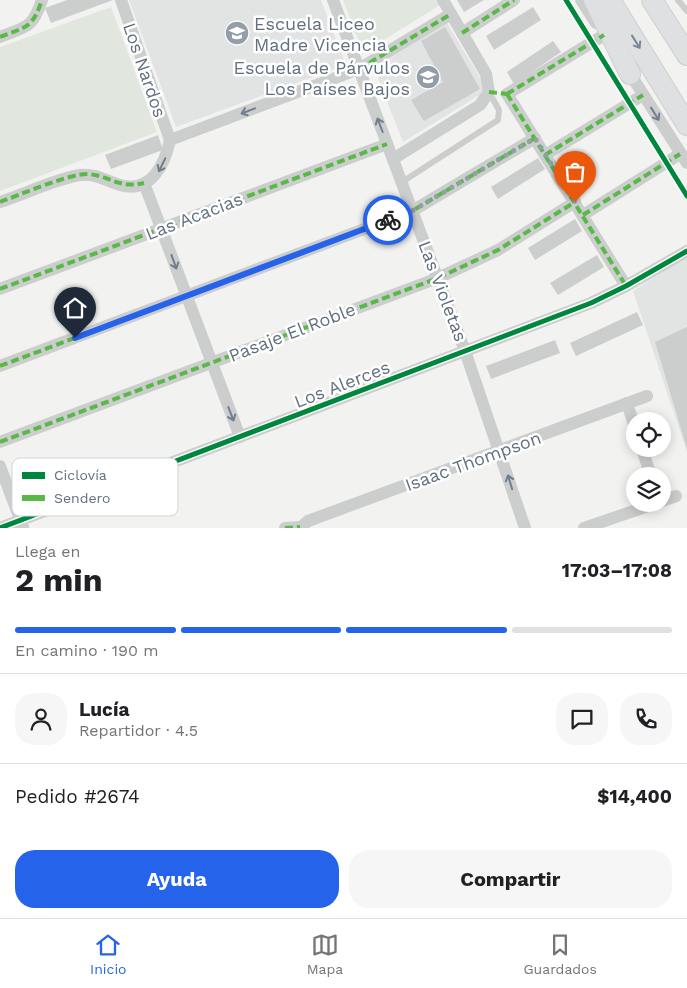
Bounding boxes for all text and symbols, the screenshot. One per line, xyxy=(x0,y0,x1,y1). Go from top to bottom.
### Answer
place label: Escuela Liceo Madre Vicencia xyxy=(254,13,387,55)
street label: Los Nardos xyxy=(119,20,171,120)
school or university icon: Escuela Liceo Madre Vicencia xyxy=(224,20,250,46)
one-way arrow xyxy=(631,34,641,48)
place label: Escuela de Párvulos Los Países Bajos xyxy=(233,57,410,99)
school or university icon: Escuela de Párvulos Los Países Bajos xyxy=(415,64,441,90)
one-way arrow xyxy=(241,107,256,116)
one-way arrow xyxy=(650,107,660,121)
one-way arrow xyxy=(375,118,385,133)
pin xyxy=(554,151,596,202)
one-way arrow xyxy=(156,157,166,172)
icon: bag xyxy=(561,158,589,186)
street label: Las Acacias xyxy=(142,188,246,244)
courier xyxy=(363,195,413,245)
icon: bike xyxy=(374,206,402,234)
street label: Las Violetas xyxy=(414,238,472,344)
one-way arrow xyxy=(170,253,179,269)
pin xyxy=(54,287,96,338)
icon: home xyxy=(61,294,89,322)
street label: Pasaje El Roble xyxy=(226,298,358,366)
street label: Los Alerces xyxy=(291,356,393,412)
one-way arrow xyxy=(227,406,236,421)
map controls xyxy=(626,412,671,512)
button: locate xyxy=(626,412,671,457)
street label: Isaac Thompson xyxy=(402,427,544,495)
legend xyxy=(12,458,178,516)
text: Ciclovía xyxy=(54,467,107,483)
button: layers xyxy=(626,467,671,512)
one-way arrow xyxy=(505,474,515,490)
text: Sendero xyxy=(54,490,110,506)
text: Llega en xyxy=(15,542,81,561)
text: 17:03–17:08 xyxy=(562,559,672,582)
text: 2 min xyxy=(15,561,103,599)
text: En camino · 190 m xyxy=(15,641,159,660)
button: person xyxy=(15,693,67,745)
button: chat xyxy=(556,693,608,745)
button: phone xyxy=(620,693,672,745)
text: Lucía xyxy=(79,698,129,721)
text: Repartidor · 4.5 xyxy=(79,721,198,740)
text: Pedido #2674 xyxy=(15,785,140,808)
text: $14,400 xyxy=(597,785,672,808)
button: Ayuda xyxy=(15,850,339,908)
button: Compartir xyxy=(349,850,672,908)
tab: Inicio xyxy=(90,931,127,977)
tab: Mapa xyxy=(307,931,343,977)
tab: Guardados xyxy=(523,931,597,977)

